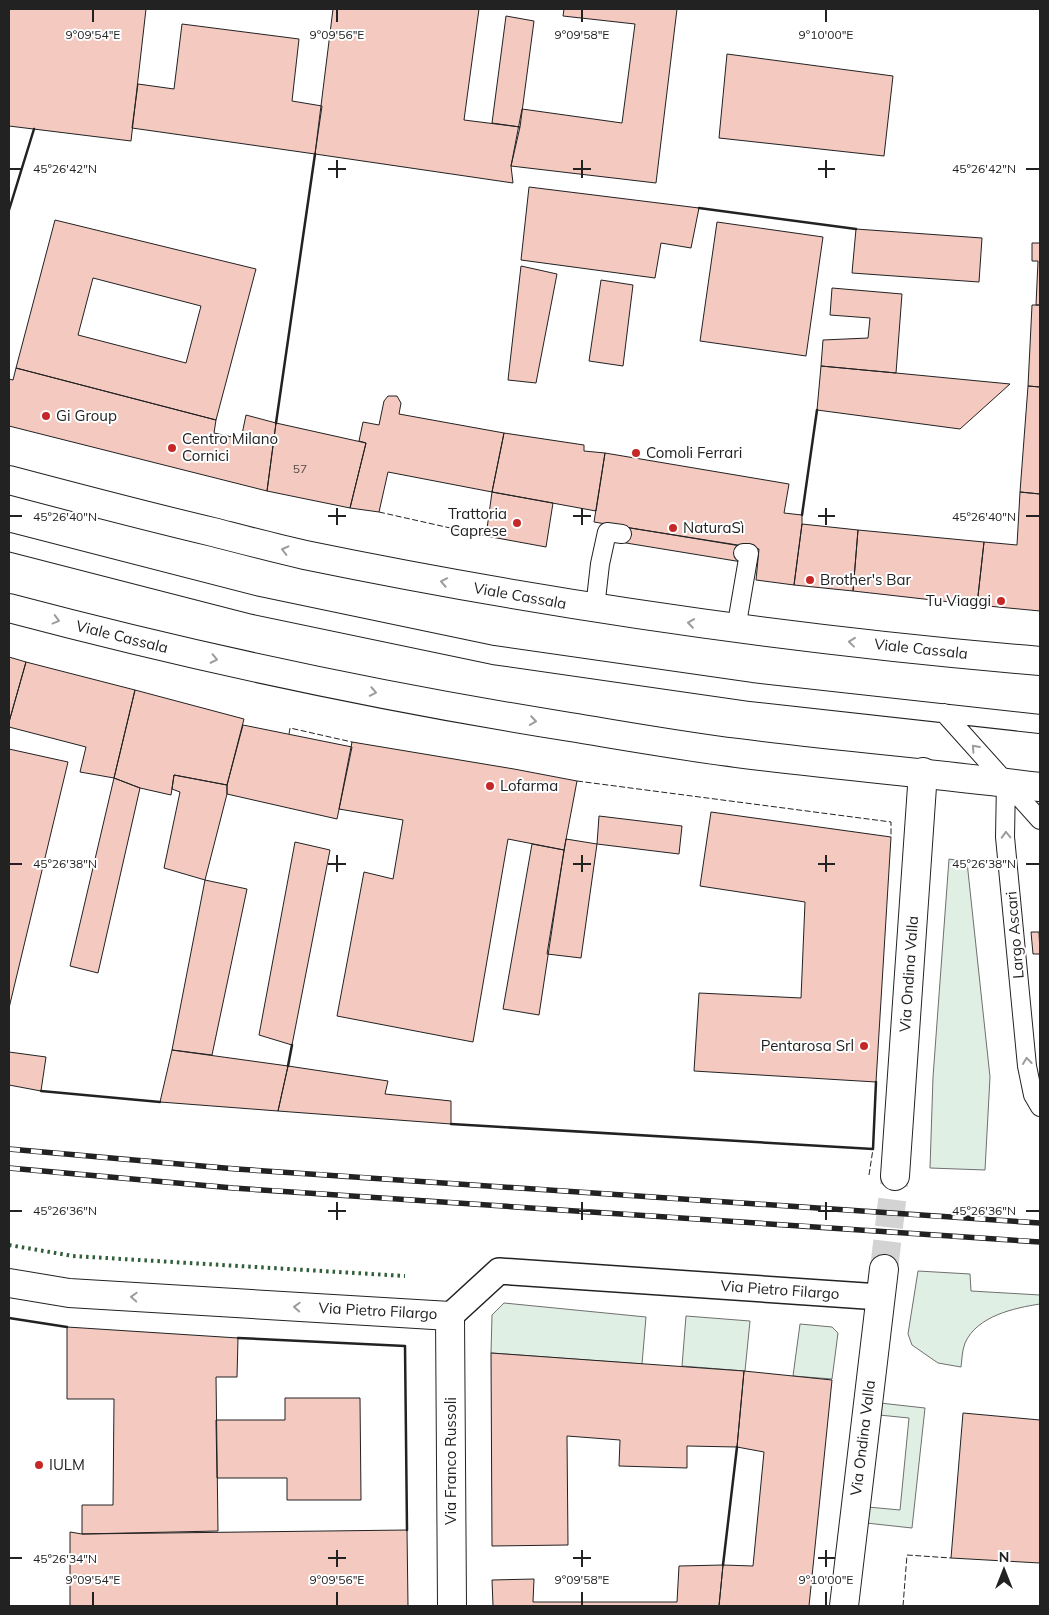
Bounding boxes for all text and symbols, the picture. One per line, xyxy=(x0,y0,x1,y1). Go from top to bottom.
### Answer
text: 9°09'54"E xyxy=(66,27,120,42)
text: 9°09'56"E xyxy=(310,27,364,42)
text: 9°09'58"E xyxy=(555,27,609,42)
text: 9°10'00"E xyxy=(799,27,853,42)
text: 45°26'42"N xyxy=(33,161,97,176)
text: 45°26'42"N xyxy=(952,161,1016,176)
place label: Gi Group xyxy=(56,406,117,425)
marker: Gi Group xyxy=(40,410,52,422)
place label: Centro Milano Cornici xyxy=(182,429,278,465)
marker: Centro Milano Cornici xyxy=(166,442,178,454)
place label: Comoli Ferrari xyxy=(646,443,742,462)
marker: Comoli Ferrari xyxy=(630,447,642,459)
house number: 57 xyxy=(293,461,307,476)
place label: Trattoria Caprese xyxy=(448,504,507,540)
text: 45°26'40"N xyxy=(33,509,97,524)
text: 45°26'40"N xyxy=(952,509,1016,524)
marker: Trattoria Caprese xyxy=(511,517,523,529)
place label: NaturaSì xyxy=(683,518,744,537)
marker: NaturaSì xyxy=(667,522,679,534)
one-way arrow xyxy=(281,545,290,556)
place label: Brother's Bar xyxy=(820,570,912,589)
marker: Brother's Bar xyxy=(804,574,816,586)
one-way arrow xyxy=(440,577,449,588)
street label: Viale Cassala xyxy=(472,578,568,613)
place label: Tu Viaggi xyxy=(926,591,991,610)
marker: Tu Viaggi xyxy=(995,595,1007,607)
one-way arrow xyxy=(51,615,59,625)
street label: Viale Cassala xyxy=(74,616,170,657)
one-way arrow xyxy=(687,618,695,629)
street label: Viale Cassala xyxy=(873,634,969,663)
one-way arrow xyxy=(848,637,856,648)
one-way arrow xyxy=(209,654,218,664)
one-way arrow xyxy=(368,687,377,697)
one-way arrow xyxy=(528,716,537,726)
one-way arrow xyxy=(972,744,981,753)
place label: Lofarma xyxy=(500,776,558,795)
marker: Lofarma xyxy=(484,780,496,792)
one-way arrow xyxy=(1000,831,1011,839)
text: 45°26'38"N xyxy=(33,856,97,871)
text: 45°26'38"N xyxy=(952,856,1016,871)
street label: Largo Ascari xyxy=(1001,890,1028,980)
street label: Via Ondina Valla xyxy=(895,915,922,1033)
place label: Pentarosa Srl xyxy=(761,1036,854,1055)
marker: Pentarosa Srl xyxy=(858,1040,870,1052)
one-way arrow xyxy=(1022,1057,1033,1065)
text: 45°26'36"N xyxy=(33,1203,97,1218)
text: 45°26'36"N xyxy=(952,1203,1016,1218)
street label: Via Pietro Filargo xyxy=(720,1276,840,1303)
one-way arrow xyxy=(130,1292,138,1303)
street label: Via Pietro Filargo xyxy=(318,1298,438,1323)
one-way arrow xyxy=(292,1301,300,1312)
street label: Via Ondina Valla xyxy=(846,1379,879,1497)
street label: Via Franco Russoli xyxy=(441,1397,460,1525)
place label: IULM xyxy=(49,1455,85,1474)
marker: IULM xyxy=(33,1459,45,1471)
north arrow xyxy=(979,1545,1029,1595)
text: N xyxy=(999,1548,1009,1566)
text: 45°26'34"N xyxy=(33,1551,97,1566)
text: 9°09'54"E xyxy=(66,1572,120,1587)
text: 9°09'56"E xyxy=(310,1572,364,1587)
text: 9°09'58"E xyxy=(555,1572,609,1587)
text: 9°10'00"E xyxy=(799,1572,853,1587)

